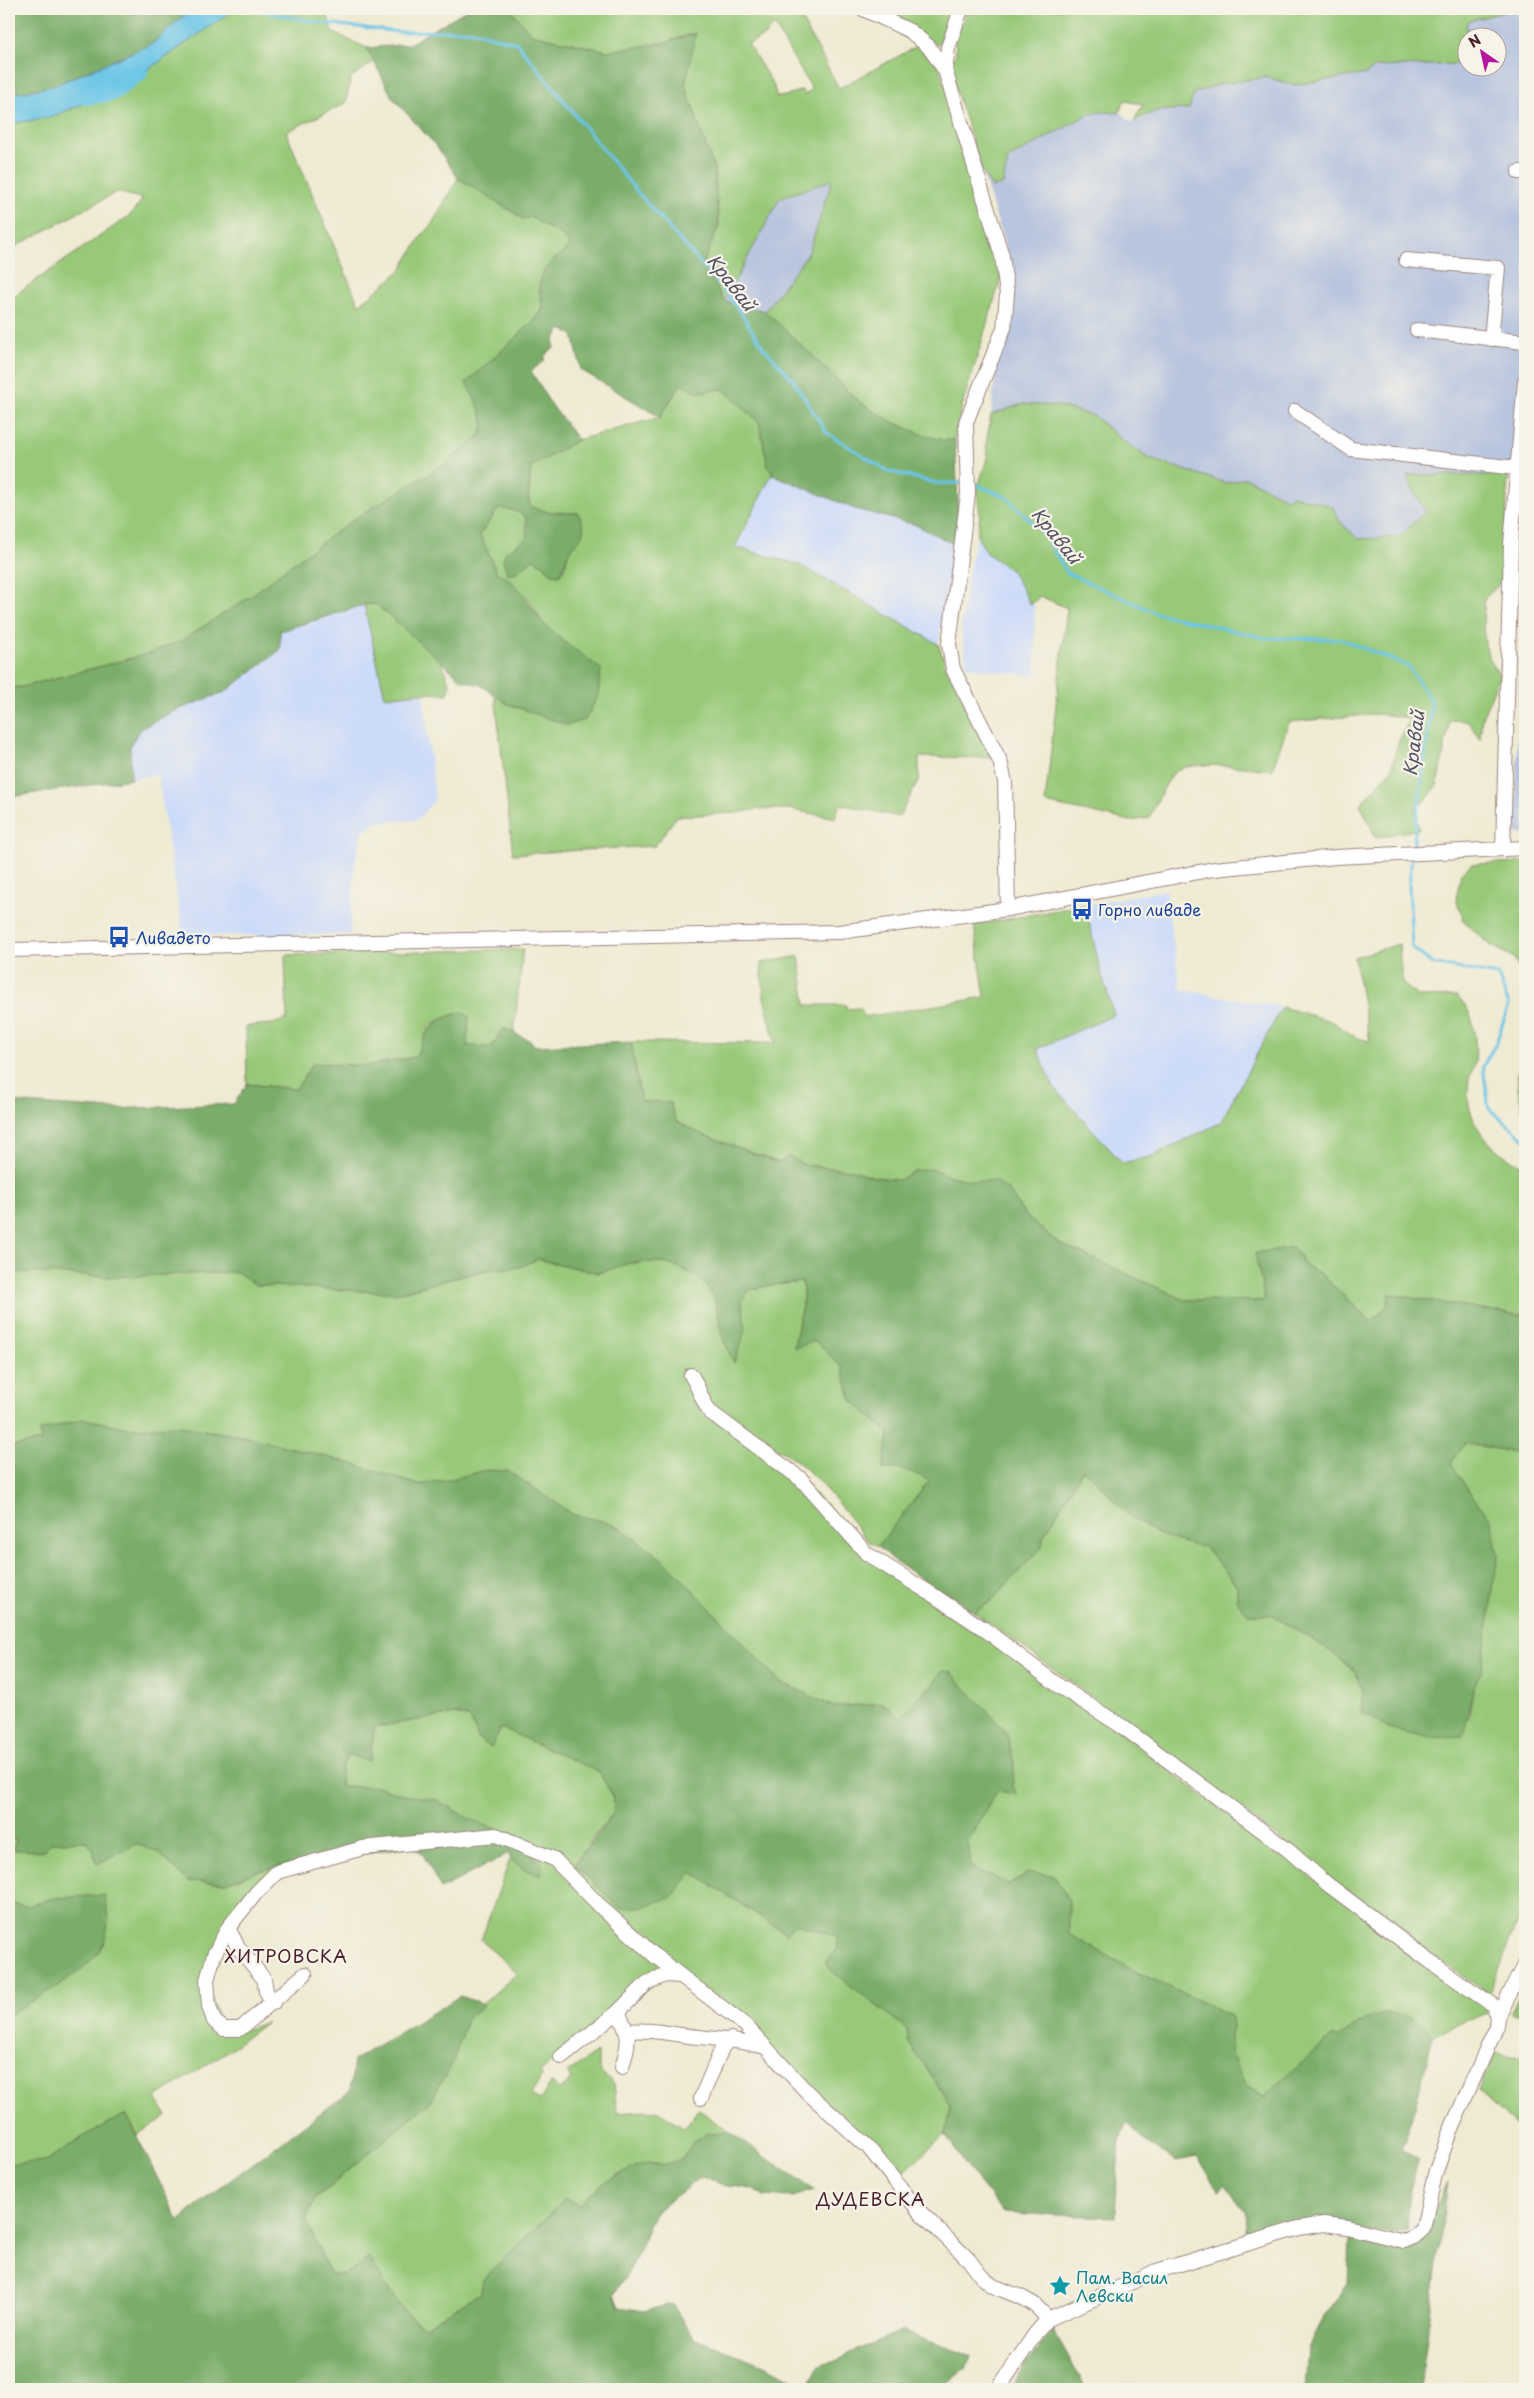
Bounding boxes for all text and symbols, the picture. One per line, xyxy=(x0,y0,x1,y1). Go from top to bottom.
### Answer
north arrow xyxy=(1456,28,1506,78)
text: N xyxy=(1464,29,1485,53)
water label: Кравай xyxy=(701,248,764,318)
water label: Кравай xyxy=(1026,501,1090,571)
water label: Кравай xyxy=(1396,706,1431,777)
bus stop icon: Горно ливаде xyxy=(1069,896,1095,922)
place label: Горно ливаде xyxy=(1098,897,1201,921)
bus stop icon: Ливадето xyxy=(106,924,132,950)
place label: Ливадето xyxy=(136,925,211,949)
district label: ХИТРОВСКА xyxy=(224,1942,348,1969)
district label: ДУДЕВСКА xyxy=(815,2185,926,2212)
place label: Пам. Васил Левски xyxy=(1076,2265,1168,2307)
place icon: Пам. Васил Левски xyxy=(1047,2273,1073,2299)

